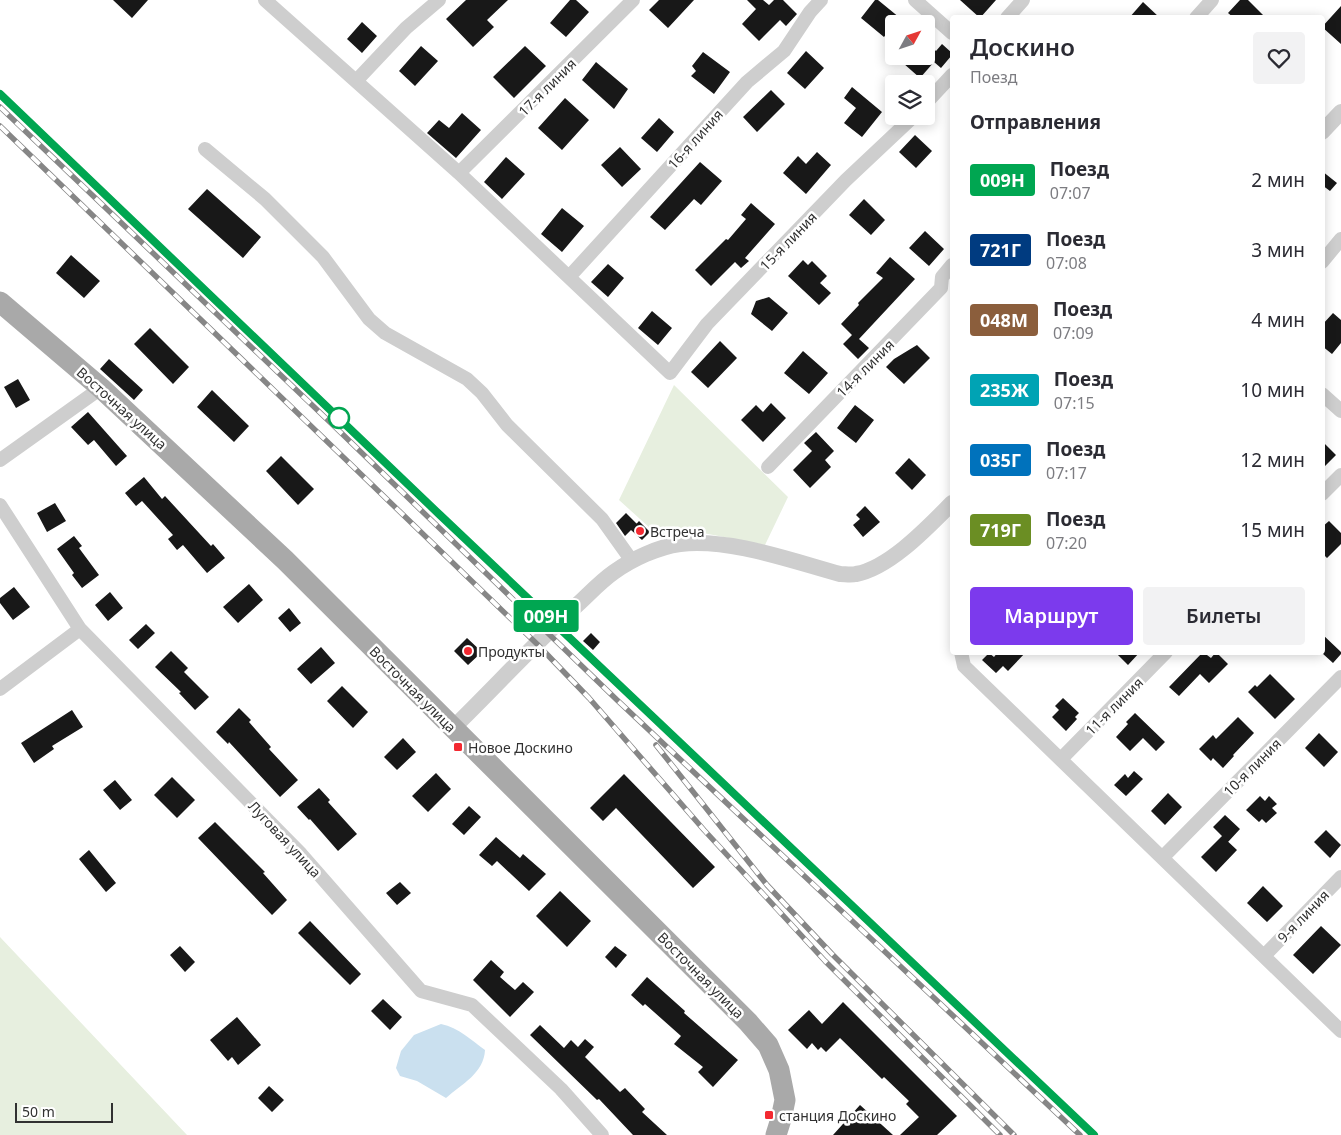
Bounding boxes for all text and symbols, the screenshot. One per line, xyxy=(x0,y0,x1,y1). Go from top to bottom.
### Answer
north arrow xyxy=(885,15,935,65)
map controls xyxy=(885,15,935,125)
text: Доскино xyxy=(970,30,1075,63)
button: heart xyxy=(1253,32,1305,84)
street label: 17-я линия xyxy=(514,54,580,120)
text: Поезд xyxy=(970,66,1018,88)
button: layers xyxy=(885,75,935,125)
street label: 16-я линия xyxy=(663,105,727,173)
text: Отправления xyxy=(970,109,1101,135)
text: Поезд xyxy=(1050,156,1109,182)
text: 2 мин xyxy=(1251,167,1305,193)
text: 009Н xyxy=(980,168,1025,192)
text: 07:07 xyxy=(1050,182,1091,204)
street label: 15-я линия xyxy=(755,208,821,274)
text: Поезд xyxy=(1046,226,1105,252)
text: 3 мин xyxy=(1251,237,1305,263)
text: 721Г xyxy=(980,238,1021,262)
text: 07:08 xyxy=(1046,252,1087,274)
text: Поезд xyxy=(1053,296,1112,322)
text: 4 мин xyxy=(1251,307,1305,333)
text: 048М xyxy=(980,308,1028,332)
text: 07:09 xyxy=(1053,322,1094,344)
street label: 14-я линия xyxy=(832,335,898,401)
street label: Восточная улица xyxy=(73,362,171,454)
text: Поезд xyxy=(1054,366,1113,392)
text: 10 мин xyxy=(1240,377,1305,403)
text: 235Ж xyxy=(980,378,1029,402)
text: 07:15 xyxy=(1054,392,1095,414)
unlabelled marker xyxy=(328,407,350,429)
text: Поезд xyxy=(1046,436,1105,462)
text: 12 мин xyxy=(1240,447,1305,473)
text: 035Г xyxy=(980,448,1021,472)
text: 07:17 xyxy=(1046,462,1087,484)
text: Поезд xyxy=(1046,506,1105,532)
text: 15 мин xyxy=(1240,517,1305,543)
text: 719Г xyxy=(980,518,1021,542)
place label: Встреча xyxy=(650,522,705,541)
marker: Встреча xyxy=(634,525,646,537)
text: 07:20 xyxy=(1046,532,1087,554)
button: Маршрут xyxy=(970,587,1133,645)
button: Билеты xyxy=(1143,587,1305,645)
line badge: 009Н xyxy=(511,600,581,632)
text: 009Н xyxy=(524,604,568,628)
street label: Восточная улица xyxy=(366,642,460,736)
place label: Продукты xyxy=(478,642,545,661)
marker: Продукты xyxy=(462,645,474,657)
street label: 11-я линия xyxy=(1081,673,1147,739)
street label: 10-я линия xyxy=(1219,734,1285,800)
place label: Новое Доскино xyxy=(468,738,573,757)
marker: Новое Доскино xyxy=(452,741,464,753)
street label: Луговая улица xyxy=(245,797,325,881)
street label: 9-я линия xyxy=(1273,885,1333,947)
street label: Восточная улица xyxy=(654,928,748,1022)
scale bar xyxy=(15,1100,112,1123)
text: 50 m xyxy=(22,1102,55,1121)
place label: станция Доскино xyxy=(779,1106,896,1125)
marker: станция Доскино xyxy=(763,1109,775,1121)

